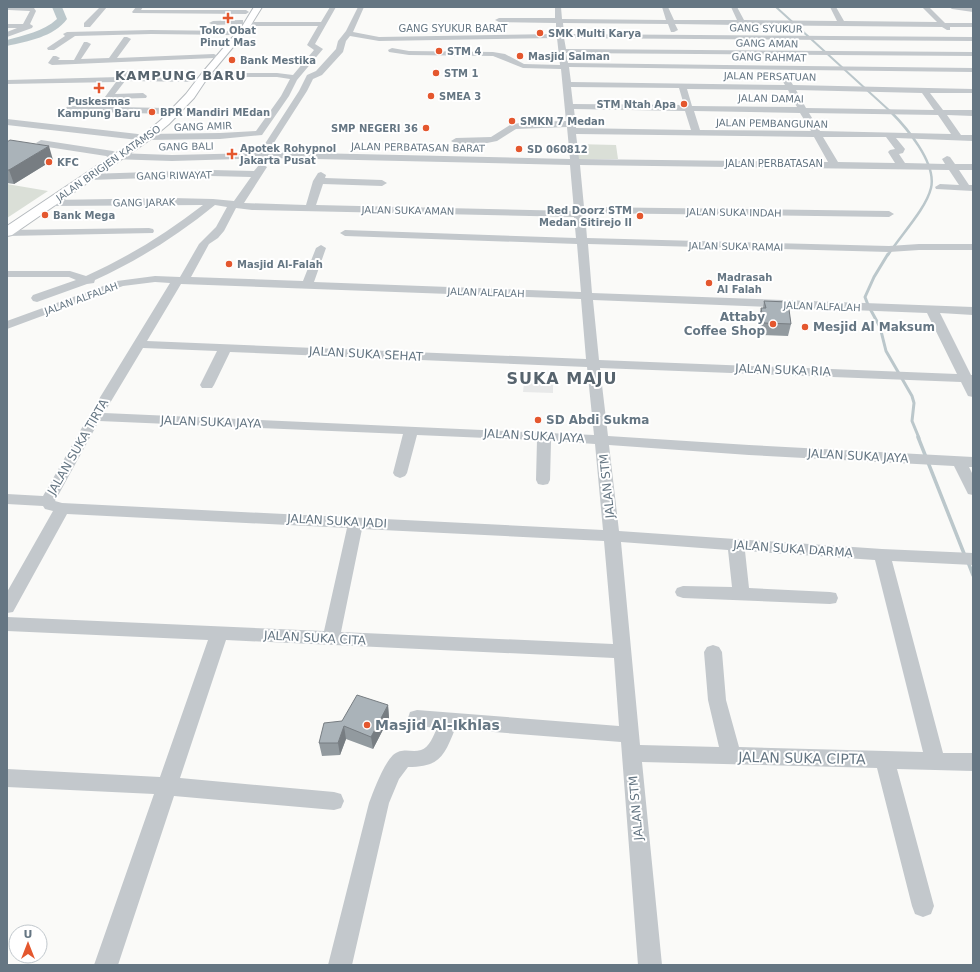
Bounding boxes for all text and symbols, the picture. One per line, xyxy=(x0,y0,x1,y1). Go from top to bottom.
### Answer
marker: Toko Obat Pinut Mas xyxy=(223,13,233,23)
street label: GANG SYUKUR xyxy=(729,22,803,35)
street label: GANG SYUKUR BARAT xyxy=(399,23,508,34)
place label: Toko Obat Pinut Mas xyxy=(200,25,256,48)
marker: SMK Multi Karya xyxy=(535,28,545,38)
place label: SMK Multi Karya xyxy=(548,28,641,39)
street label: GANG AMAN xyxy=(736,37,798,50)
marker: STM 4 xyxy=(434,46,444,56)
place label: STM 4 xyxy=(447,46,481,57)
marker: Masjid Salman xyxy=(515,51,525,61)
place label: Masjid Salman xyxy=(528,51,610,62)
street label: GANG RAHMAT xyxy=(732,51,807,64)
marker: Bank Mestika xyxy=(227,55,237,65)
place label: Bank Mestika xyxy=(240,55,316,66)
district label: KAMPUNG BARU xyxy=(115,68,247,83)
marker: STM 1 xyxy=(431,68,441,78)
place label: STM 1 xyxy=(444,68,478,79)
street label: JALAN PERSATUAN xyxy=(723,70,816,83)
marker: Puskesmas Kampung Baru xyxy=(93,82,105,94)
marker: SMEA 3 xyxy=(426,91,436,101)
place label: SMEA 3 xyxy=(439,91,481,102)
street label: JALAN DAMAI xyxy=(737,92,804,105)
place label: Puskesmas Kampung Baru xyxy=(57,96,141,119)
place label: STM Ntah Apa xyxy=(596,99,676,110)
marker: STM Ntah Apa xyxy=(679,99,689,109)
marker: BPR Mandiri MEdan xyxy=(147,107,157,117)
place label: BPR Mandiri MEdan xyxy=(160,107,270,118)
marker: SMKN 7 Medan xyxy=(507,116,517,126)
place label: SMKN 7 Medan xyxy=(520,116,605,127)
street label: JALAN PEMBANGUNAN xyxy=(715,117,828,130)
street label: GANG AMIR xyxy=(174,120,232,133)
street label: JALAN BRIGJEN KATAMSO xyxy=(53,123,163,204)
place label: SMP NEGERI 36 xyxy=(331,123,418,134)
marker: SMP NEGERI 36 xyxy=(421,123,431,133)
street label: GANG BALI xyxy=(158,141,214,152)
street label: JALAN PERBATASAN BARAT xyxy=(350,141,486,154)
place label: Apotek Rohypnol Jakarta Pusat xyxy=(239,143,336,166)
marker: SD 060812 xyxy=(514,144,524,154)
place label: SD 060812 xyxy=(527,144,588,155)
marker: Apotek Rohypnol Jakarta Pusat xyxy=(227,149,237,159)
marker: KFC xyxy=(44,157,54,167)
place label: KFC xyxy=(57,157,79,168)
street label: JALAN PERBATASAN xyxy=(724,158,823,169)
street label: GANG RIWAYAT xyxy=(136,169,213,182)
street label: GANG JARAK xyxy=(113,196,176,209)
street label: JALAN SUKA AMAN xyxy=(361,204,454,217)
place label: Red Doorz STM Medan Sitirejo II xyxy=(539,205,632,228)
street label: JALAN SUKA INDAH xyxy=(685,206,782,219)
marker: Bank Mega xyxy=(40,210,50,220)
place label: Bank Mega xyxy=(53,210,115,221)
marker: Red Doorz STM Medan Sitirejo II xyxy=(635,211,645,221)
street label: JALAN SUKA RAMAI xyxy=(688,240,783,253)
marker: Masjid Al-Falah xyxy=(224,259,234,269)
place label: Masjid Al-Falah xyxy=(237,259,323,270)
place label: Madrasah Al Falah xyxy=(717,272,772,295)
marker: Madrasah Al Falah xyxy=(704,278,714,288)
street label: JALAN ALFALAH xyxy=(42,280,119,317)
street label: JALAN ALFALAH xyxy=(446,286,525,299)
street label: JALAN ALFALAH xyxy=(782,300,861,313)
place label: Attaby Coffee Shop xyxy=(684,310,765,338)
marker: Attaby Coffee Shop xyxy=(768,319,778,329)
place label: Mesjid Al Maksum xyxy=(813,320,935,334)
marker: Mesjid Al Maksum xyxy=(800,322,810,332)
street label: JALAN SUKA SEHAT xyxy=(308,344,424,364)
street label: JALAN SUKA RIA xyxy=(734,361,832,379)
district label: SUKA MAJU xyxy=(506,369,618,388)
street label: JALAN SUKA TIRTA xyxy=(44,396,112,498)
street label: JALAN SUKA JAYA xyxy=(159,413,262,431)
place label: SD Abdi Sukma xyxy=(546,413,649,427)
marker: SD Abdi Sukma xyxy=(533,415,543,425)
street label: JALAN SUKA JAYA xyxy=(482,426,585,446)
street label: JALAN SUKA JAYA xyxy=(806,446,909,466)
street label: JALAN STM xyxy=(597,453,617,520)
street label: JALAN SUKA JADI xyxy=(286,511,387,531)
street label: JALAN SUKA DARMA xyxy=(732,538,854,560)
street label: JALAN SUKA CITA xyxy=(263,628,367,648)
place label: Masjid Al-Ikhlas xyxy=(375,717,500,733)
marker: Masjid Al-Ikhlas xyxy=(362,720,372,730)
street label: JALAN SUKA CIPTA xyxy=(737,749,866,767)
street label: JALAN STM xyxy=(626,775,646,842)
north arrow xyxy=(8,924,48,964)
text: U xyxy=(24,928,32,941)

